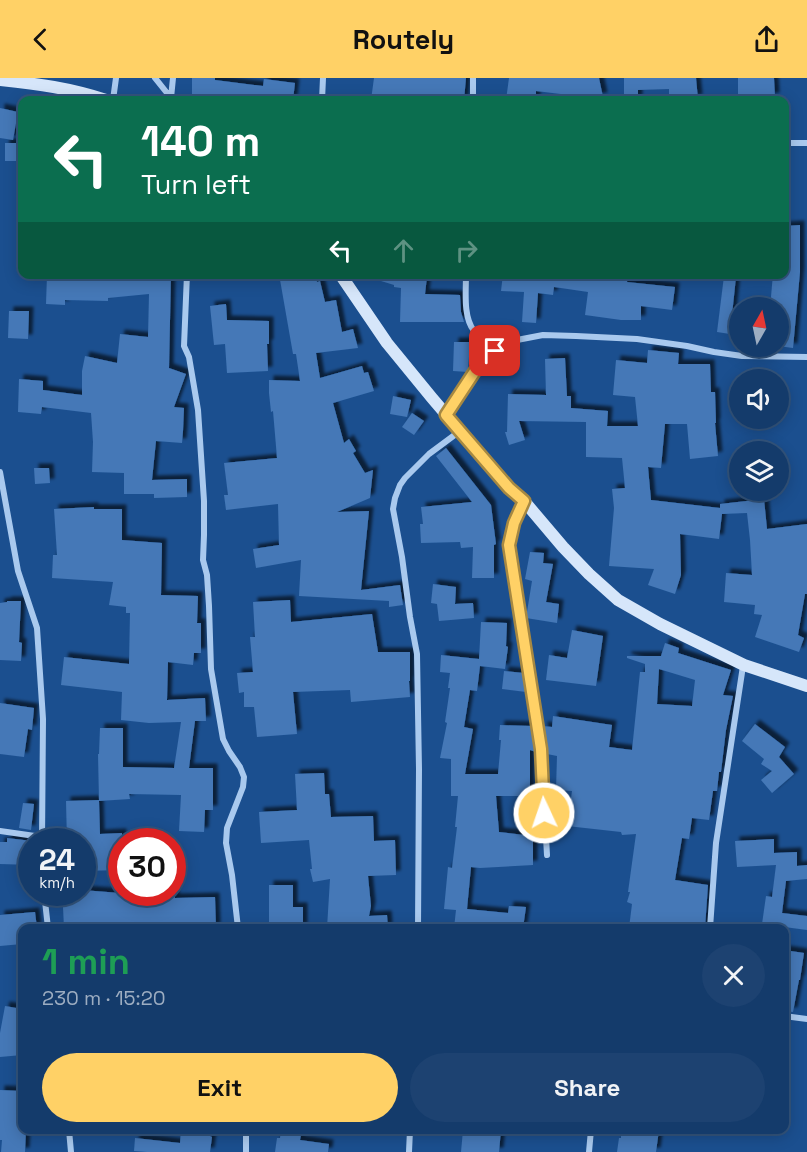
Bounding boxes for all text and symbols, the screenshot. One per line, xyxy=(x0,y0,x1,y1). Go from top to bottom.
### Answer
text: Routely xyxy=(353,22,454,57)
icon: back xyxy=(24,23,57,56)
icon: share xyxy=(750,23,783,56)
text: 140 m xyxy=(141,115,260,168)
icon: left xyxy=(42,120,120,198)
text: Turn left xyxy=(141,167,251,202)
icon: left xyxy=(324,234,357,267)
icon: ahead xyxy=(387,234,420,267)
icon: right xyxy=(450,234,483,267)
north arrow xyxy=(729,297,789,357)
map controls xyxy=(729,297,789,501)
pin xyxy=(469,325,520,376)
icon: arrive xyxy=(478,334,511,367)
button: sound xyxy=(729,369,789,429)
button: layers xyxy=(729,441,789,501)
position arrow xyxy=(512,781,576,845)
speed limit sign: 30 xyxy=(108,828,186,906)
text: 24 xyxy=(39,840,75,879)
text: km/h xyxy=(39,873,75,892)
text: 1 min xyxy=(42,939,130,985)
button: close xyxy=(702,944,765,1007)
text: 230 m · 15:20 xyxy=(42,985,166,1011)
button: Exit xyxy=(42,1053,398,1122)
button: Share xyxy=(410,1053,765,1122)

